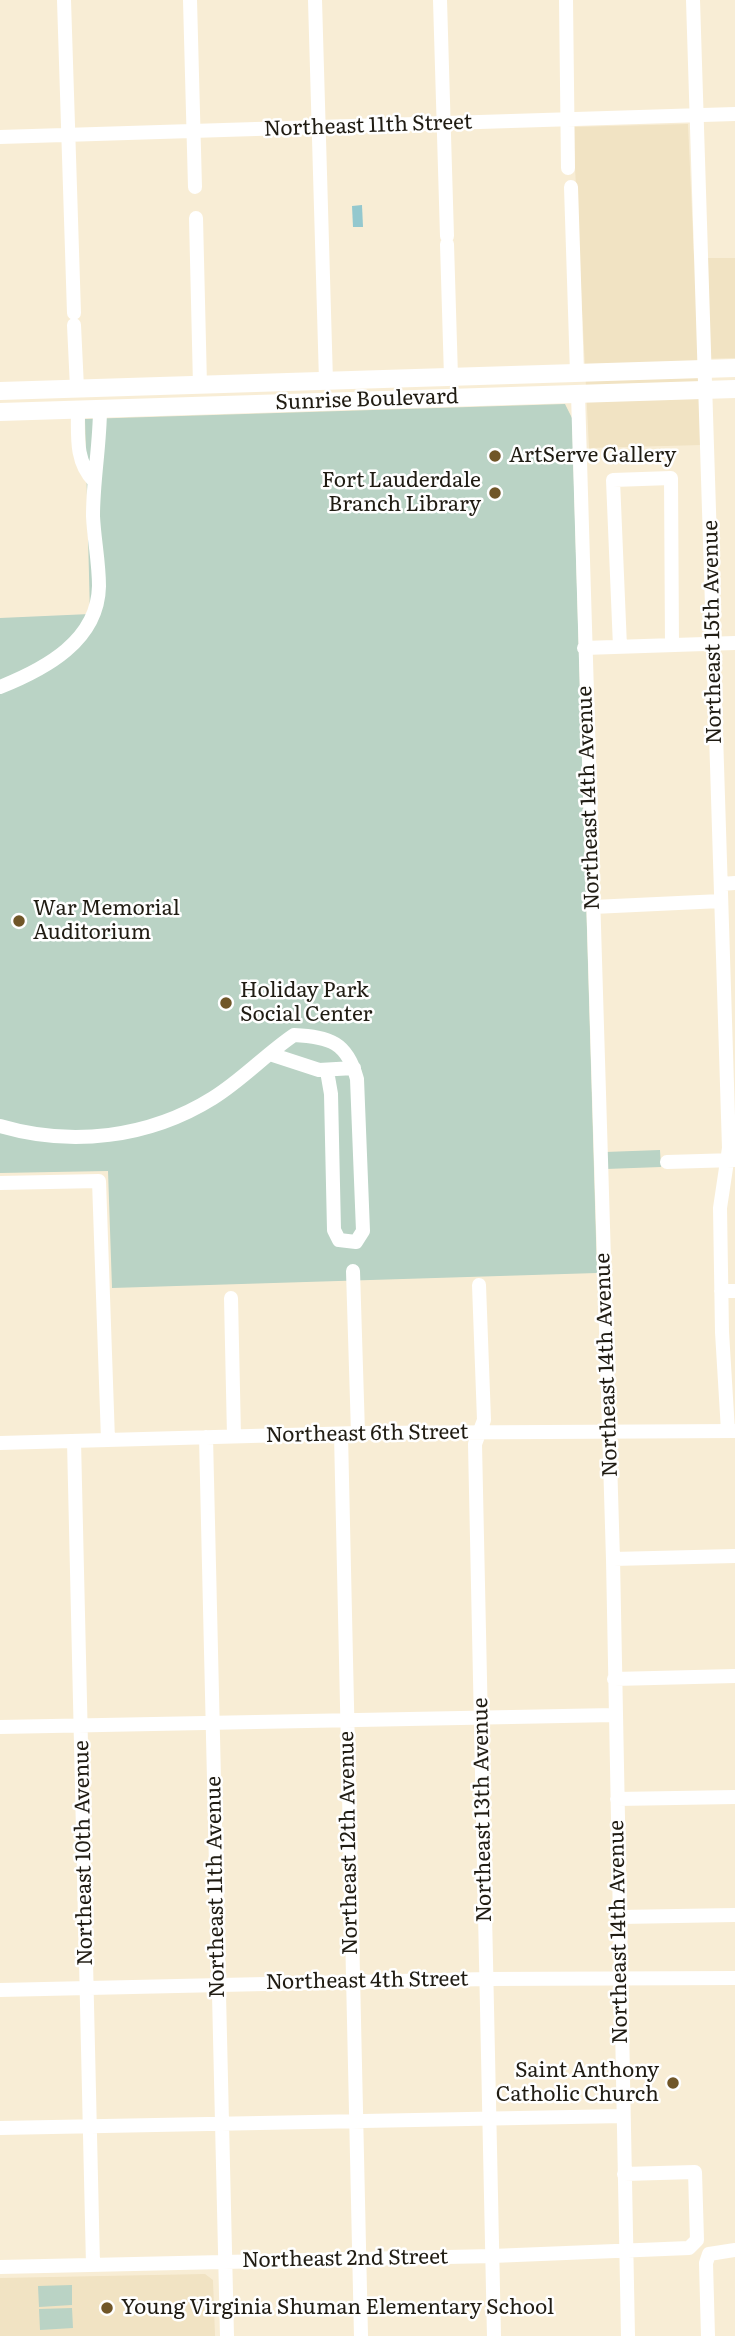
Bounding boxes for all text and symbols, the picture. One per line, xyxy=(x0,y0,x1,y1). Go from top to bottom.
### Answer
street label: Northeast 11th Street xyxy=(263,110,473,142)
street label: Sunrise Boulevard xyxy=(275,384,459,416)
place label: ArtServe Gallery xyxy=(509,443,676,469)
marker: ArtServe Gallery xyxy=(487,448,503,464)
place label: Fort Lauderdale Branch Library xyxy=(322,468,481,518)
marker: Fort Lauderdale Branch Library xyxy=(487,485,503,501)
street label: Northeast 15th Avenue xyxy=(698,520,728,744)
street label: Northeast 14th Avenue xyxy=(572,685,606,911)
place label: War Memorial Auditorium xyxy=(33,896,180,946)
marker: War Memorial Auditorium xyxy=(11,913,27,929)
place label: Holiday Park Social Center xyxy=(240,978,373,1028)
marker: Holiday Park Social Center xyxy=(218,995,234,1011)
street label: Northeast 14th Avenue xyxy=(590,1252,624,1478)
street label: Northeast 6th Street xyxy=(265,1420,469,1448)
street label: Northeast 13th Avenue xyxy=(468,1697,498,1923)
street label: Northeast 12th Avenue xyxy=(334,1731,364,1955)
street label: Northeast 10th Avenue xyxy=(69,1740,99,1966)
street label: Northeast 11th Avenue xyxy=(201,1776,231,1998)
street label: Northeast 14th Avenue xyxy=(604,1820,634,2044)
street label: Northeast 4th Street xyxy=(265,1967,469,1995)
place label: Saint Anthony Catholic Church xyxy=(496,2058,659,2108)
marker: Saint Anthony Catholic Church xyxy=(665,2075,681,2091)
street label: Northeast 2nd Street xyxy=(242,2245,448,2273)
place label: Young Virginia Shuman Elementary School xyxy=(121,2295,554,2321)
marker: Young Virginia Shuman Elementary School xyxy=(99,2300,115,2316)

